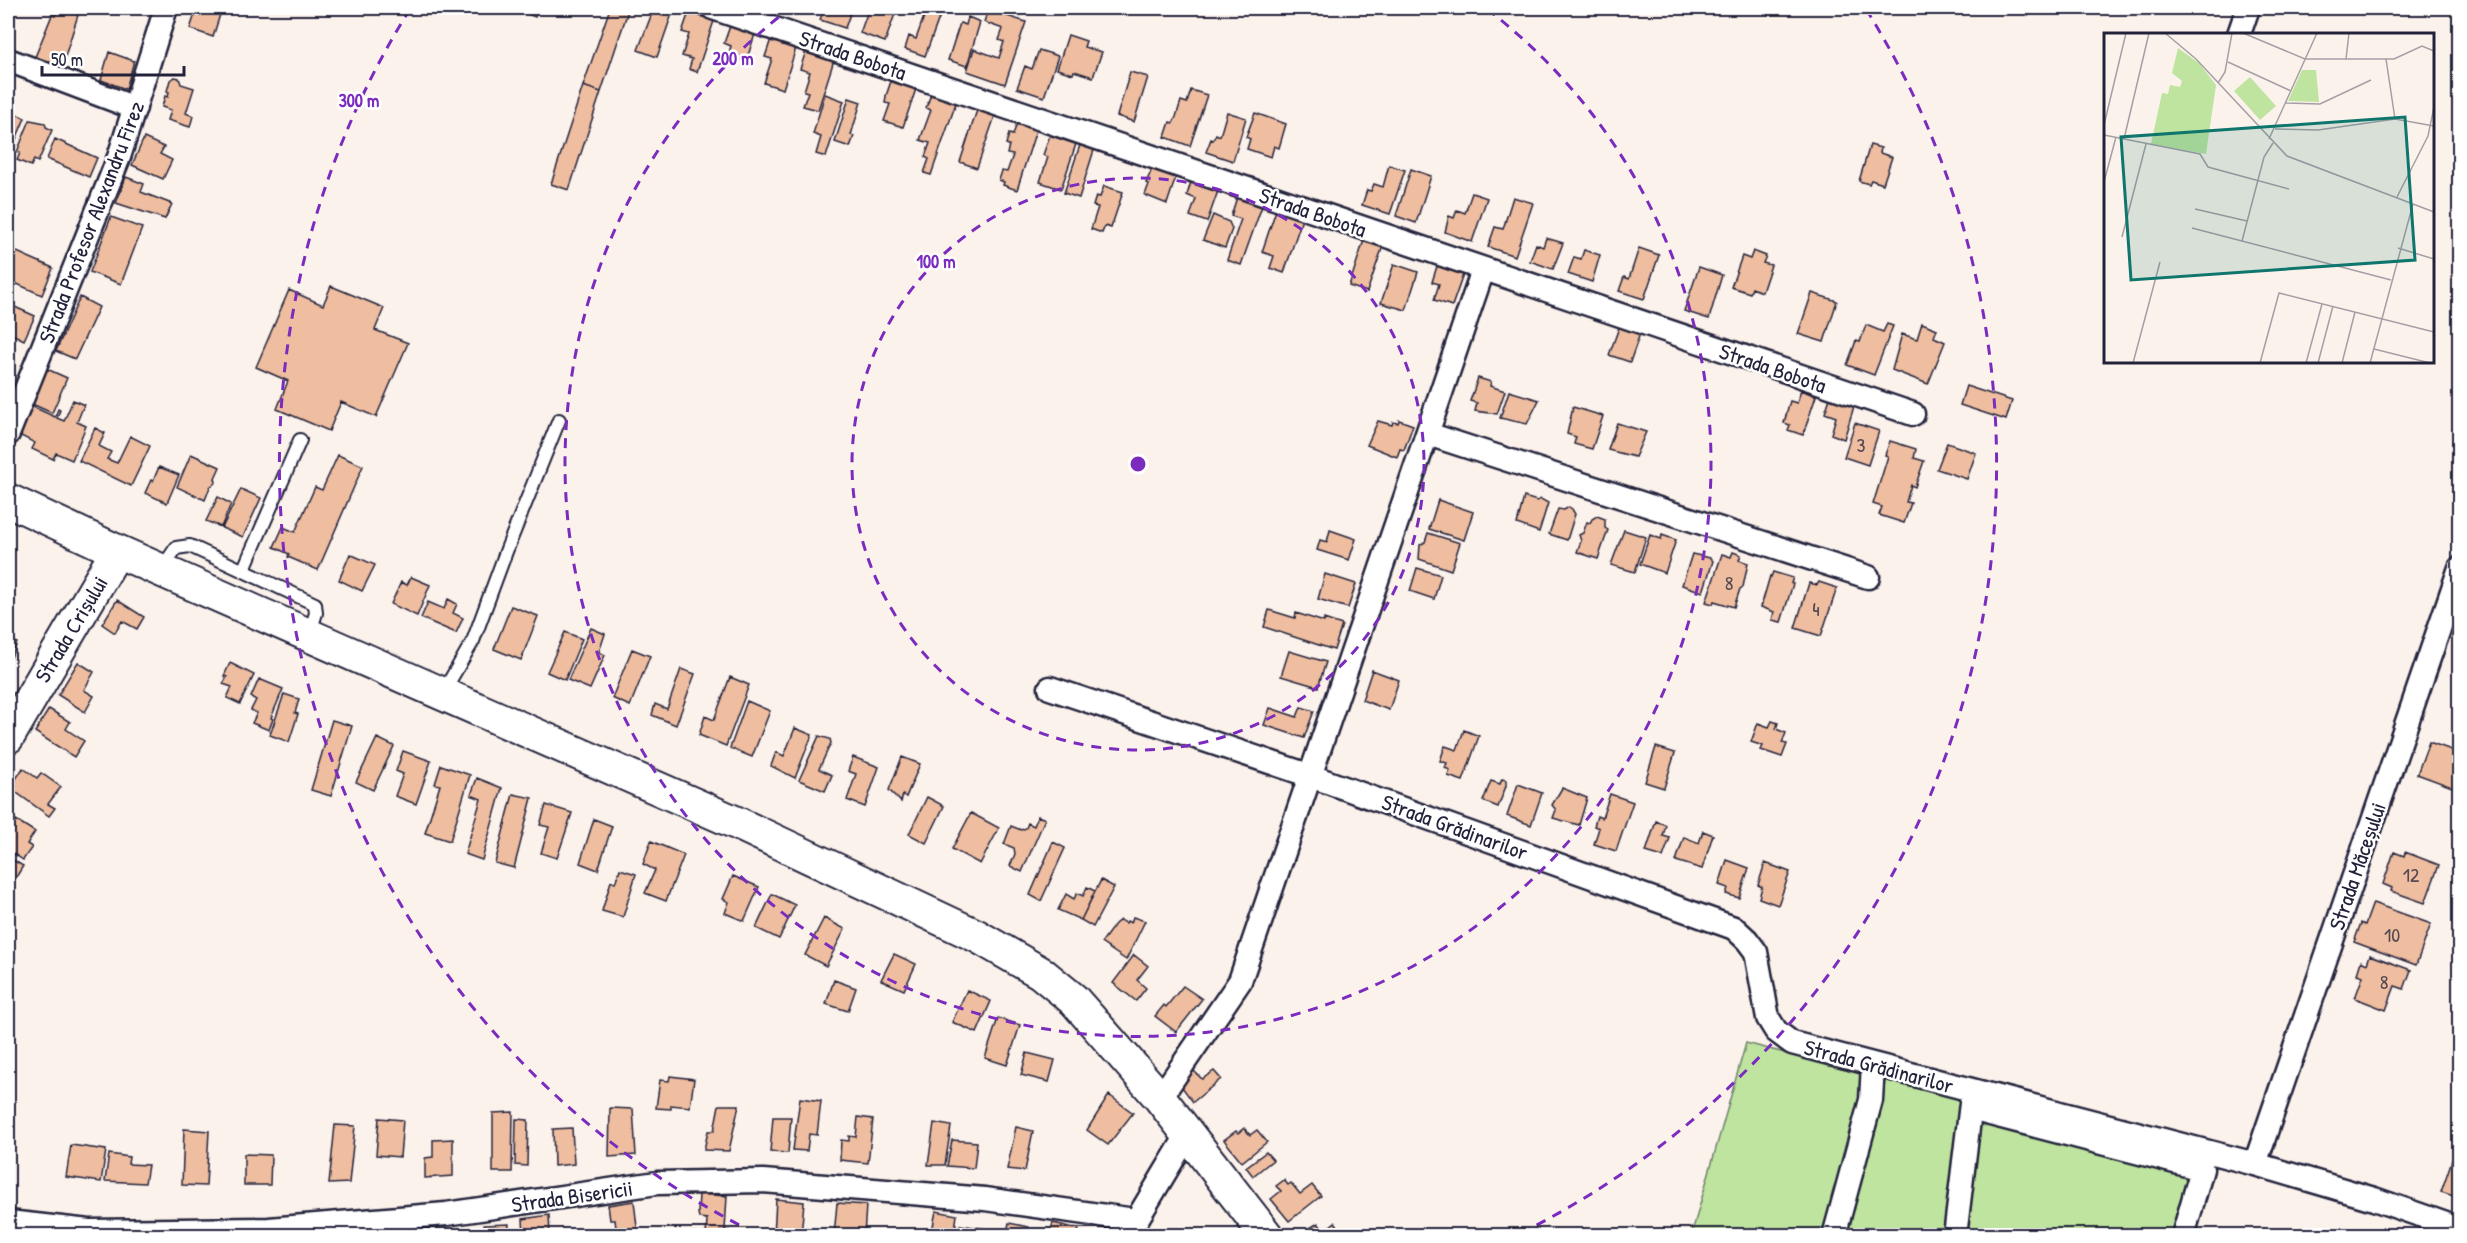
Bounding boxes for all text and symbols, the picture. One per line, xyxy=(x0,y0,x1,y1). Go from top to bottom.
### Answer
street label: Strada Bobota xyxy=(796,23,911,87)
inset map xyxy=(2104,33,2434,363)
scale bar xyxy=(42,39,184,77)
text: 200 m xyxy=(713,46,753,71)
text: 50 m xyxy=(51,47,83,72)
text: 300 m xyxy=(339,88,379,113)
street label: Strada Profesor Alexandru Firez xyxy=(31,97,151,347)
street label: Strada Bobota xyxy=(1256,180,1371,244)
text: 100 m xyxy=(916,249,956,274)
street label: Strada Bobota xyxy=(1716,336,1831,400)
house number: 3 xyxy=(1857,431,1866,458)
centre of rings xyxy=(1128,454,1148,474)
house number: 8 xyxy=(1725,569,1733,596)
street label: Strada Crișului xyxy=(27,570,115,688)
house number: 4 xyxy=(1812,595,1820,622)
street label: Strada Grădinarilor xyxy=(1378,787,1533,867)
street label: Strada Măceșului xyxy=(2321,798,2393,934)
house number: 12 xyxy=(2403,861,2420,888)
house number: 10 xyxy=(2384,921,2400,948)
house number: 8 xyxy=(2380,968,2388,995)
street label: Strada Grădinarilor xyxy=(1801,1032,1957,1100)
street label: Strada Bisericii xyxy=(509,1173,635,1219)

